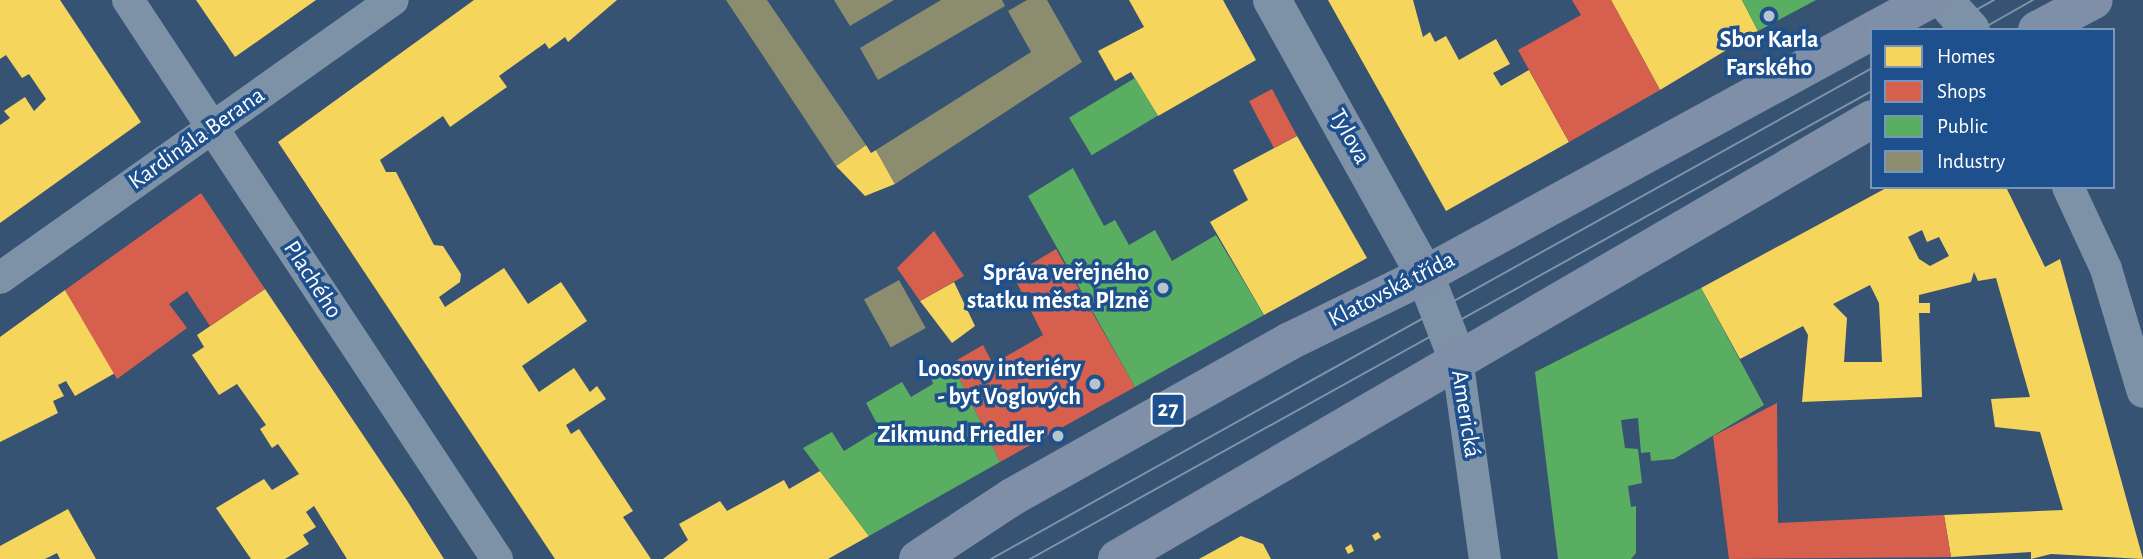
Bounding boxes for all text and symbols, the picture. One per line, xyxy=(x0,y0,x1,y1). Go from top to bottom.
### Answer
marker: Sbor Karla Farského xyxy=(1761,8,1777,24)
place label: Sbor Karla Farského xyxy=(1719,27,1819,83)
legend xyxy=(1870,28,2115,189)
text: Homes xyxy=(1937,46,1995,67)
street label: Kardinála Berana xyxy=(123,81,271,197)
text: Shops xyxy=(1937,81,1986,102)
street label: Tylova xyxy=(1322,104,1376,170)
text: Public xyxy=(1937,116,1987,137)
text: Industry xyxy=(1937,151,2005,172)
street label: Plachého xyxy=(276,236,348,324)
street label: Klatovská třída xyxy=(1324,246,1460,334)
place label: Správa veřejného statku města Plzně xyxy=(967,260,1149,316)
marker: Správa veřejného statku města Plzně xyxy=(1155,280,1171,296)
place label: Loosovy interiéry - byt Voglových xyxy=(918,356,1081,412)
street label: Americká xyxy=(1444,368,1486,460)
marker: Loosovy interiéry - byt Voglových xyxy=(1087,376,1103,392)
road number: 27 xyxy=(1150,390,1186,430)
place label: Zikmund Friedler xyxy=(877,422,1044,450)
marker: Zikmund Friedler xyxy=(1050,428,1066,444)

